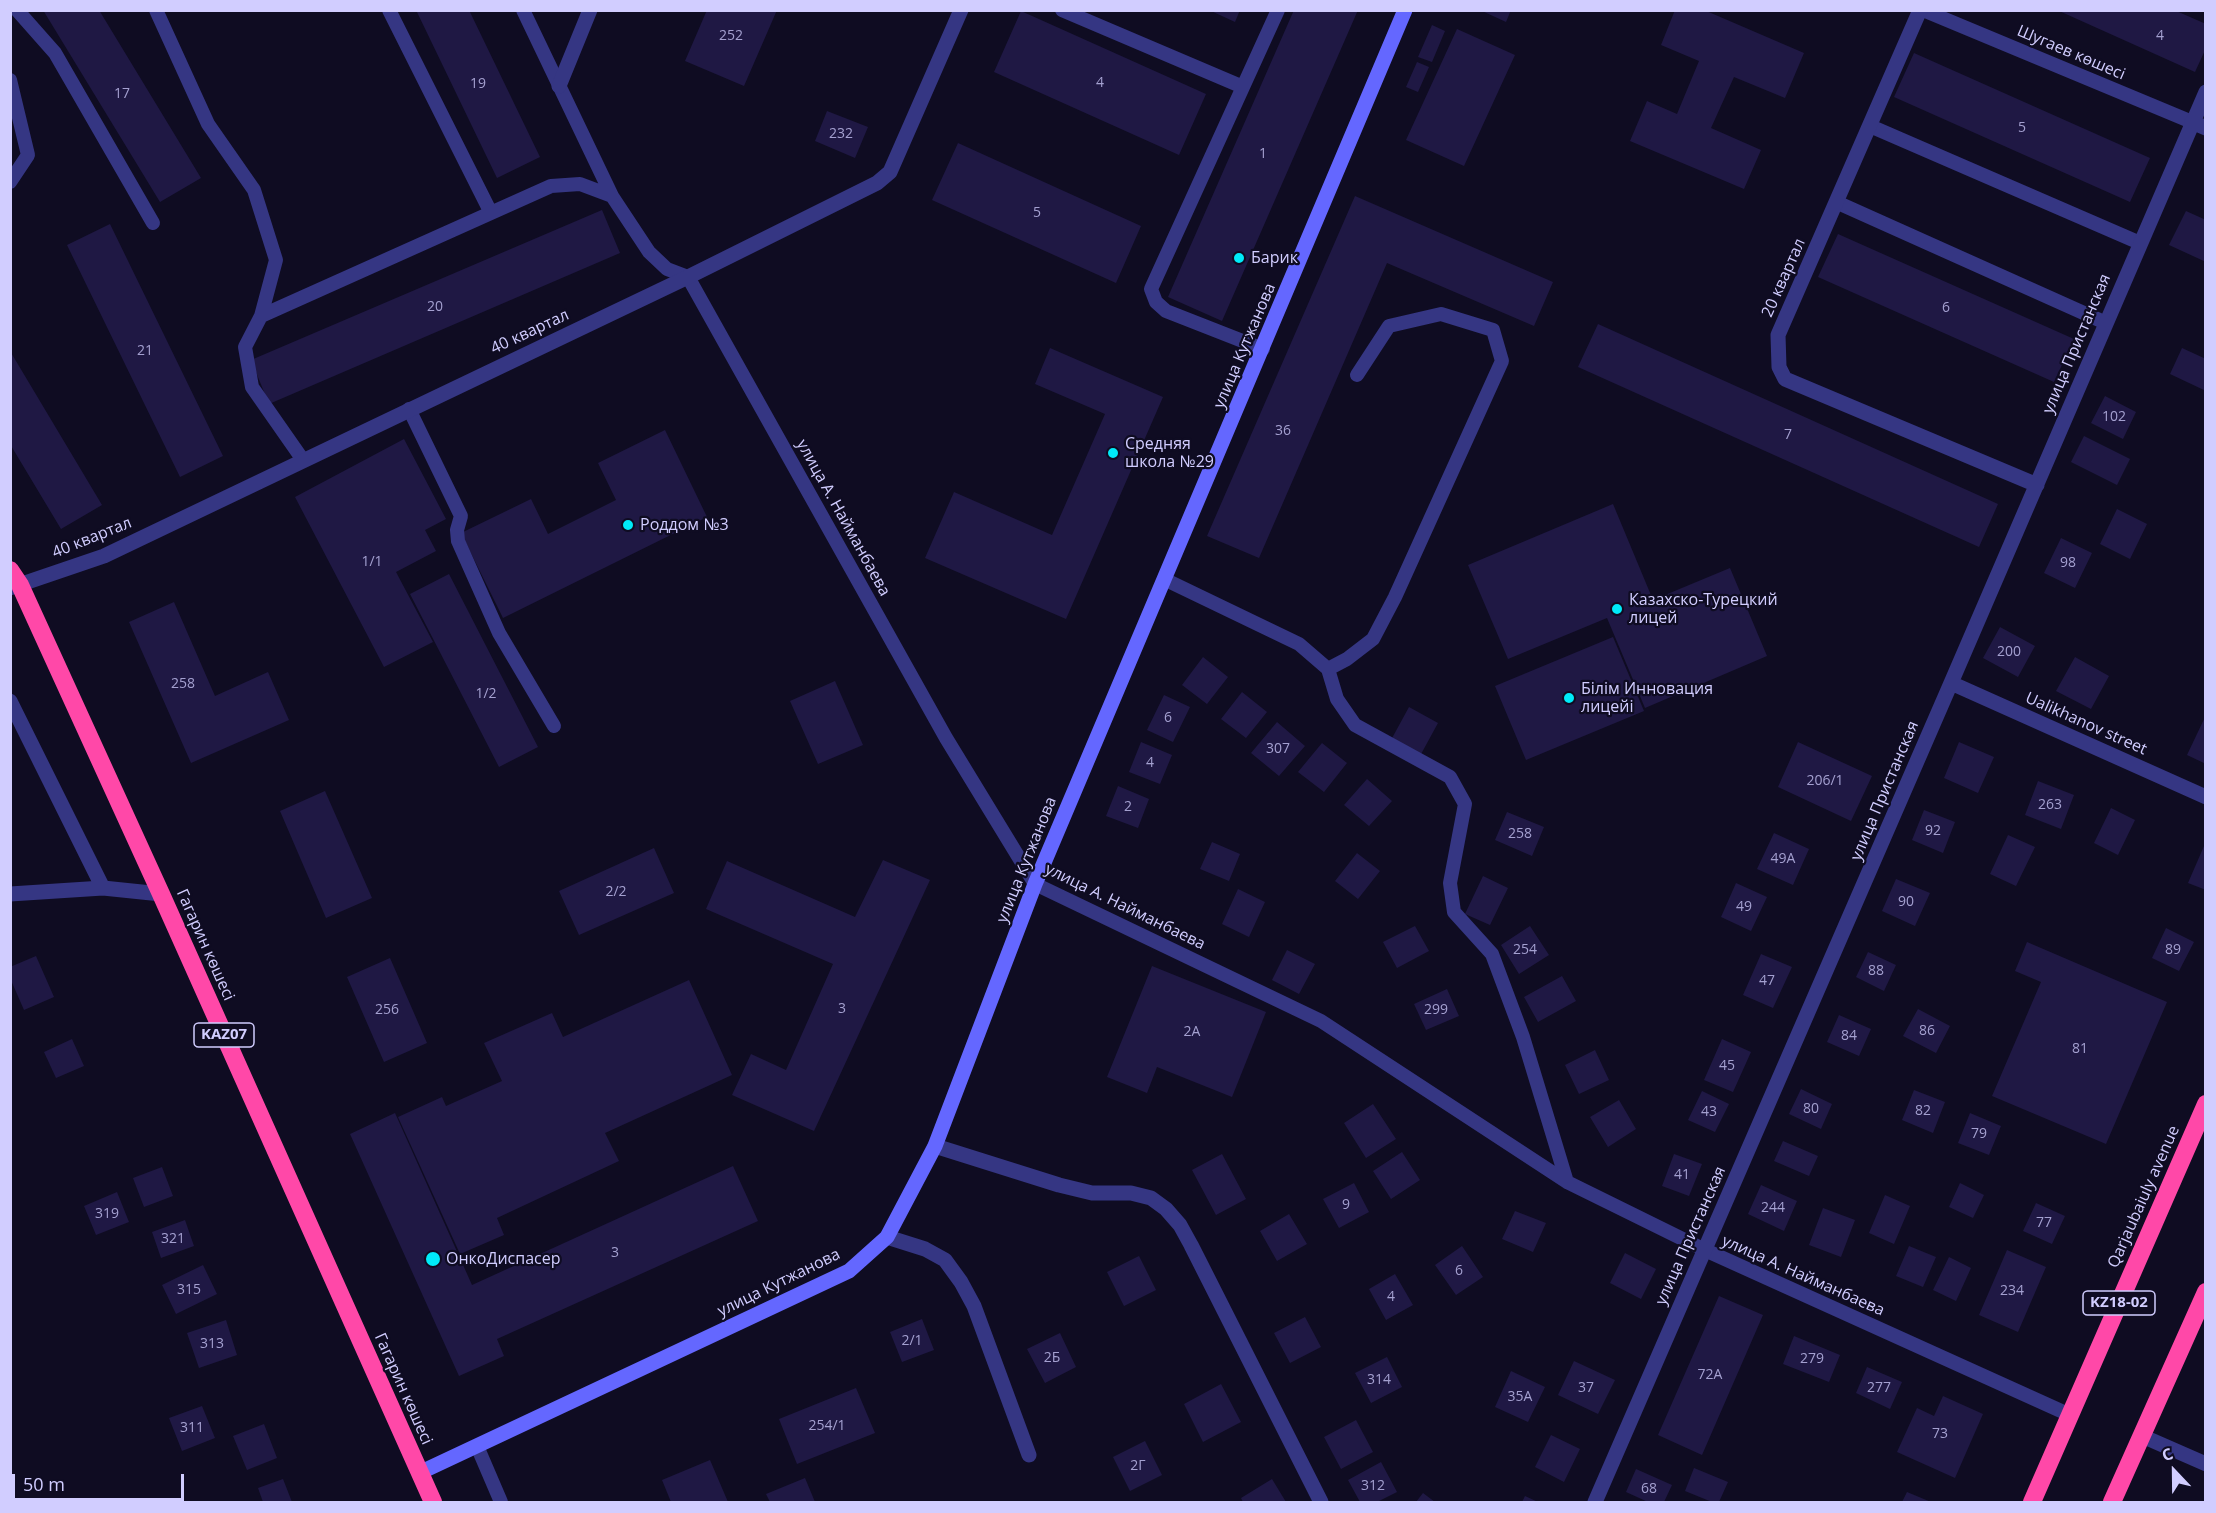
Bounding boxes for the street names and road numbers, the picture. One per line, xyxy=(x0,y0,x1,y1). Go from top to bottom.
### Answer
street label: Шугаев көшесі xyxy=(2014,22,2128,84)
street label: 20 квартал xyxy=(1758,236,1810,320)
street label: улица Пристанская xyxy=(2039,271,2115,417)
street label: улица Кутжанова xyxy=(1210,280,1280,412)
street label: 40 квартал xyxy=(488,306,572,358)
street label: улица А. Найманбаева xyxy=(792,436,894,600)
street label: 40 квартал xyxy=(49,513,135,563)
street label: Ualikhanov street xyxy=(2022,689,2150,759)
street label: улица Пристанская xyxy=(1847,718,1923,864)
street label: улица Кутжанова xyxy=(993,794,1061,926)
street label: улица А. Найманбаева xyxy=(1042,860,1208,954)
street label: Гагарин көшесі xyxy=(172,886,238,1004)
road number: KAZ07 xyxy=(194,1023,254,1047)
street label: Qarjaubaiuly avenue xyxy=(2104,1123,2184,1271)
street label: улица Пристанская xyxy=(1652,1164,1730,1308)
street label: улица А. Найманбаева xyxy=(1719,1231,1887,1321)
street label: улица Кутжанова xyxy=(714,1245,844,1321)
road number: KZ18-02 xyxy=(2083,1291,2155,1315)
street label: Гагарин көшесі xyxy=(370,1330,436,1448)

